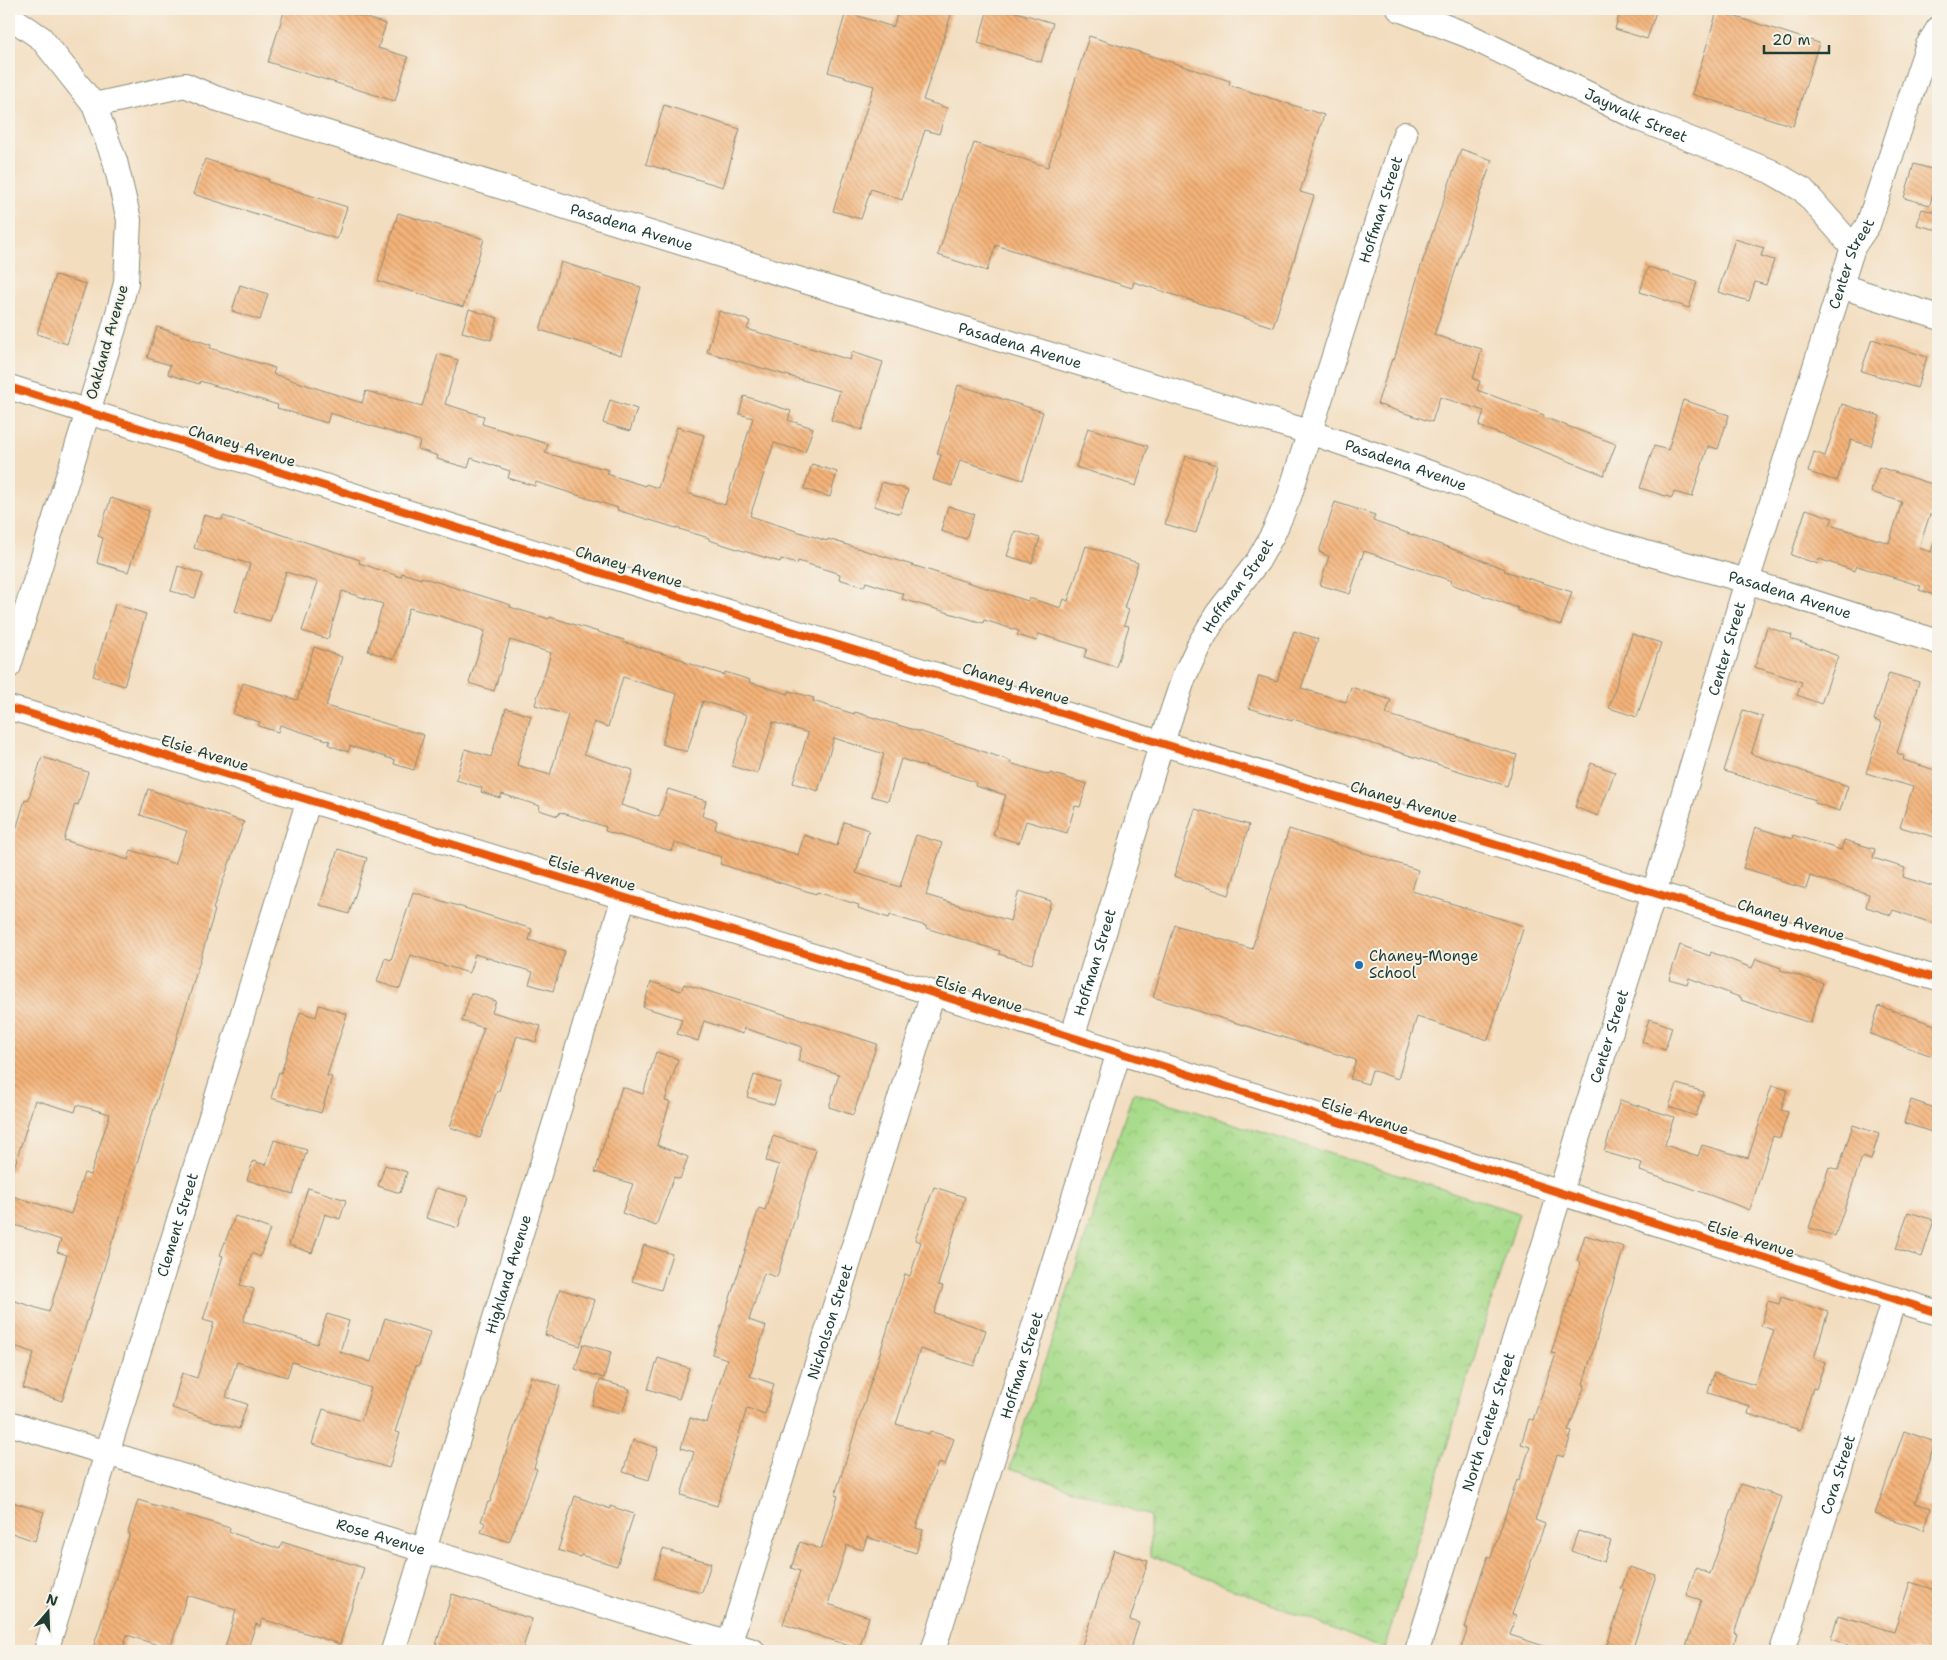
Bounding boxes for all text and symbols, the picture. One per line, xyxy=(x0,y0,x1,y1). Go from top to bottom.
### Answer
scale bar xyxy=(1764,22,1830,54)
text: 20 m xyxy=(1772,30,1811,50)
street label: Jaywalk Street xyxy=(1581,84,1690,147)
street label: Hoffman Street xyxy=(1354,154,1407,266)
street label: Pasadena Avenue xyxy=(567,199,696,256)
street label: Center Street xyxy=(1824,216,1879,312)
street label: Oakland Avenue xyxy=(81,282,133,402)
street label: Pasadena Avenue xyxy=(956,318,1084,373)
street label: Chaney Avenue xyxy=(186,420,298,472)
street label: Pasadena Avenue xyxy=(1342,435,1470,496)
street label: Hoffman Street xyxy=(1198,536,1278,637)
street label: Chaney Avenue xyxy=(573,541,685,593)
street label: Pasadena Avenue xyxy=(1726,566,1854,624)
street label: Center Street xyxy=(1703,599,1750,698)
street label: Chaney Avenue xyxy=(960,658,1072,710)
street label: Elsie Avenue xyxy=(158,730,252,776)
street label: Chaney Avenue xyxy=(1348,776,1460,828)
street label: Elsie Avenue xyxy=(545,850,639,896)
street label: Chaney Avenue xyxy=(1735,894,1847,946)
street label: Hoffman Street xyxy=(1069,906,1121,1019)
place label: Chaney-Monge School xyxy=(1369,946,1478,983)
marker: Chaney-Monge School xyxy=(1353,959,1365,971)
street label: Elsie Avenue xyxy=(933,970,1025,1018)
street label: Center Street xyxy=(1585,987,1633,1086)
street label: Elsie Avenue xyxy=(1319,1092,1411,1140)
street label: Clement Street xyxy=(152,1170,203,1279)
street label: Highland Avenue xyxy=(481,1212,536,1336)
street label: Elsie Avenue xyxy=(1705,1215,1797,1263)
street label: Nicholson Street xyxy=(803,1261,858,1382)
street label: Hoffman Street xyxy=(996,1309,1048,1422)
street label: North Center Street xyxy=(1457,1350,1520,1494)
street label: Cora Street xyxy=(1816,1432,1860,1517)
street label: Rose Avenue xyxy=(334,1514,428,1560)
north arrow xyxy=(22,1588,72,1638)
text: N xyxy=(44,1589,60,1610)

